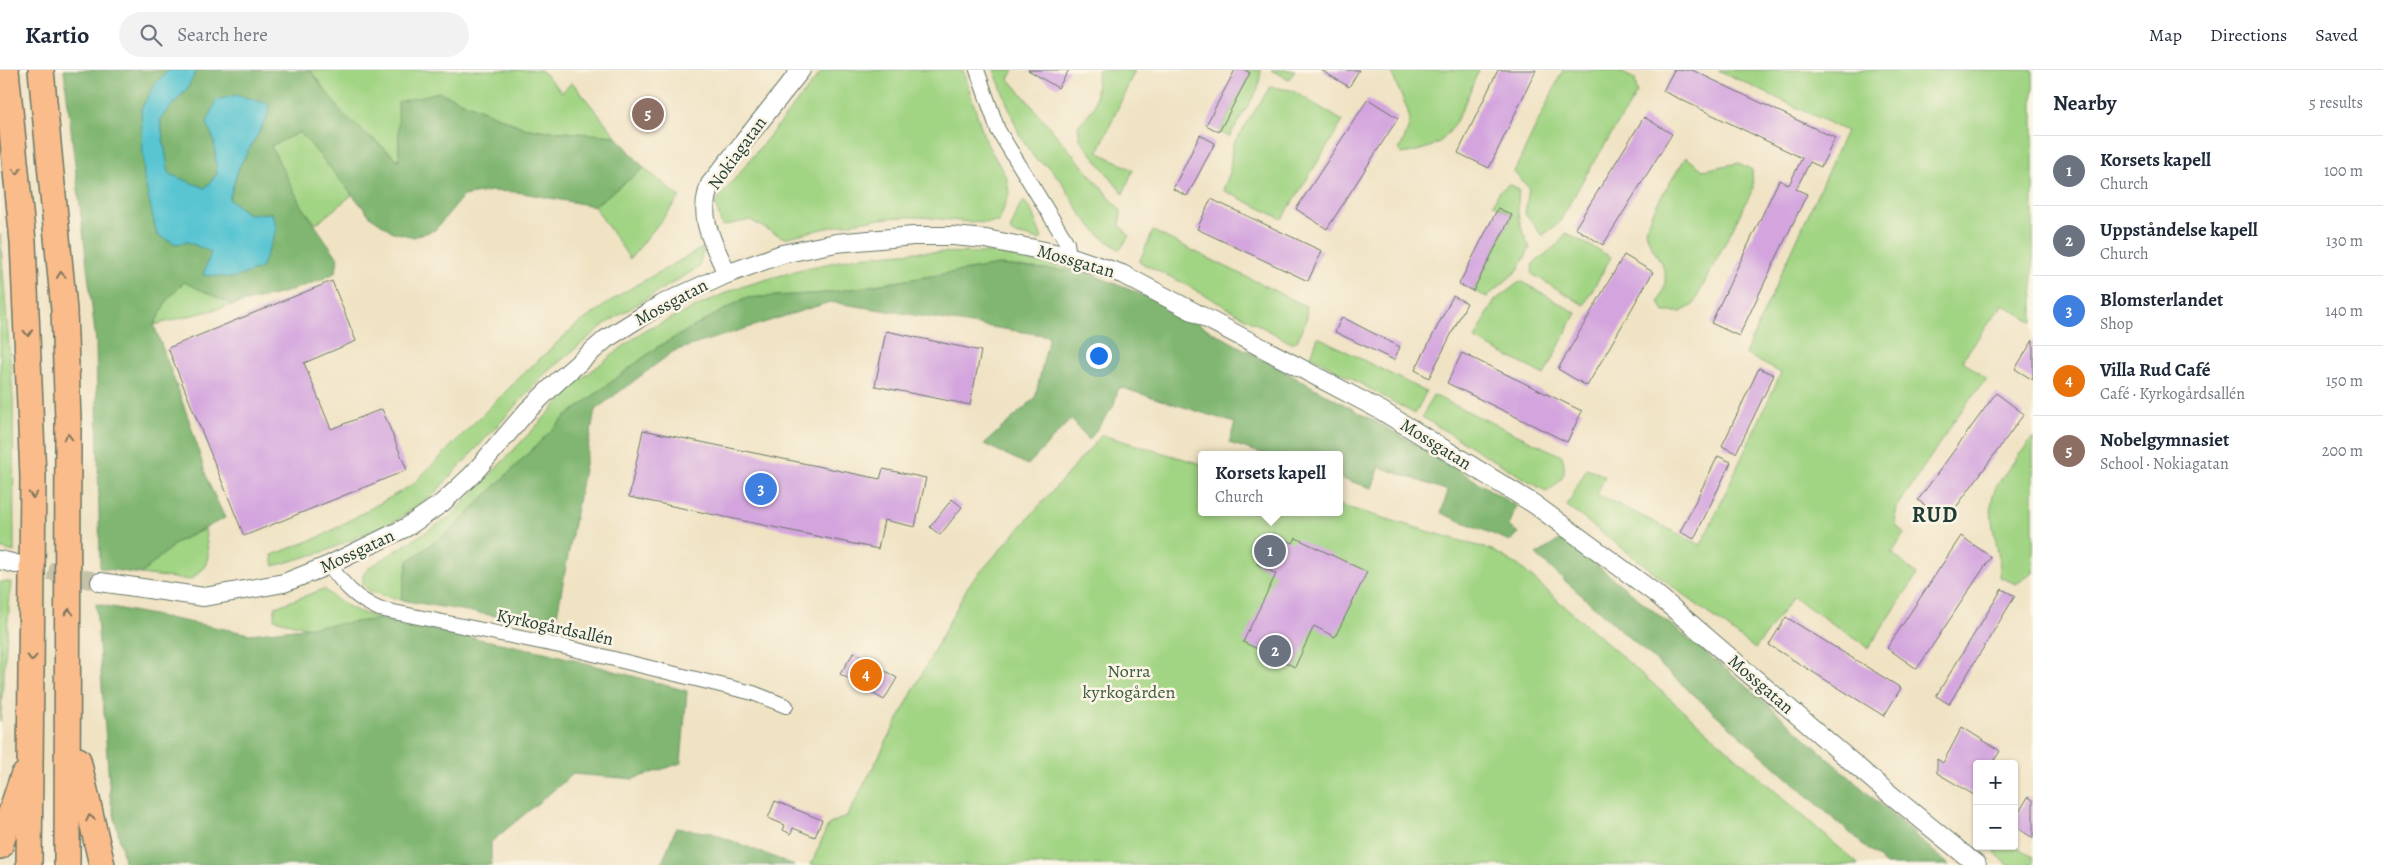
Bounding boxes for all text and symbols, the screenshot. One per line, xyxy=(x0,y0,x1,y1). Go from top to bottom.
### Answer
search box xyxy=(119,12,469,57)
text: Kartio xyxy=(25,19,89,51)
icon: search xyxy=(137,21,165,49)
text: Search here xyxy=(177,22,268,48)
text: Map xyxy=(2149,23,2182,47)
text: Directions xyxy=(2210,23,2287,47)
text: Saved xyxy=(2315,23,2358,47)
text: Nearby xyxy=(2053,89,2116,117)
text: 5 results xyxy=(2309,92,2363,114)
pin: 5 xyxy=(632,95,664,133)
street label: Nokiagatan xyxy=(702,111,772,195)
text: Korsets kapell xyxy=(2100,147,2211,173)
text: 1 xyxy=(2066,160,2072,182)
text: 100 m xyxy=(2324,160,2363,182)
one-way arrow xyxy=(11,167,22,175)
text: Church xyxy=(2100,173,2149,195)
text: Uppståndelse kapell xyxy=(2100,217,2258,243)
text: 2 xyxy=(2065,230,2073,252)
text: 130 m xyxy=(2326,230,2363,252)
street label: Mossgatan xyxy=(1034,238,1118,284)
text: Church xyxy=(2100,243,2149,265)
one-way arrow xyxy=(56,271,67,279)
street label: Mossgatan xyxy=(630,273,712,331)
text: Blomsterlandet xyxy=(2100,287,2223,313)
text: 3 xyxy=(2066,300,2072,322)
text: 140 m xyxy=(2325,300,2363,322)
text: Shop xyxy=(2100,313,2133,335)
one-way arrow xyxy=(22,329,33,337)
your location xyxy=(1086,343,1112,369)
text: Villa Rud Café xyxy=(2100,357,2211,383)
text: 4 xyxy=(2065,370,2073,392)
text: 150 m xyxy=(2326,370,2363,392)
text: Café · Kyrkogårdsallén xyxy=(2100,383,2245,405)
street label: Mossgatan xyxy=(1396,413,1476,475)
text: Nobelgymnasiet xyxy=(2100,427,2229,453)
one-way arrow xyxy=(63,433,73,441)
text: 5 xyxy=(2066,440,2072,462)
text: 200 m xyxy=(2322,440,2363,462)
popup xyxy=(1198,451,1343,516)
text: School · Nokiagatan xyxy=(2100,453,2229,475)
text: Korsets kapell xyxy=(1215,460,1326,486)
pin: 3 xyxy=(745,470,777,508)
text: Church xyxy=(1215,486,1264,508)
one-way arrow xyxy=(28,492,38,499)
district label: RUD xyxy=(1912,500,1958,530)
street label: Mossgatan xyxy=(316,523,398,579)
pin: 1 xyxy=(1254,532,1286,570)
street label: Kyrkogårdsallén xyxy=(494,603,616,651)
one-way arrow xyxy=(64,608,74,616)
pin: 2 xyxy=(1259,632,1291,670)
street label: Mossgatan xyxy=(1723,649,1799,719)
one-way arrow xyxy=(27,654,37,662)
pin: 4 xyxy=(850,656,882,694)
park label: Norra kyrkogården xyxy=(1083,659,1176,704)
map controls xyxy=(1973,760,2018,850)
button: + xyxy=(1973,760,2018,805)
button: − xyxy=(1973,805,2018,850)
one-way arrow xyxy=(86,813,96,822)

